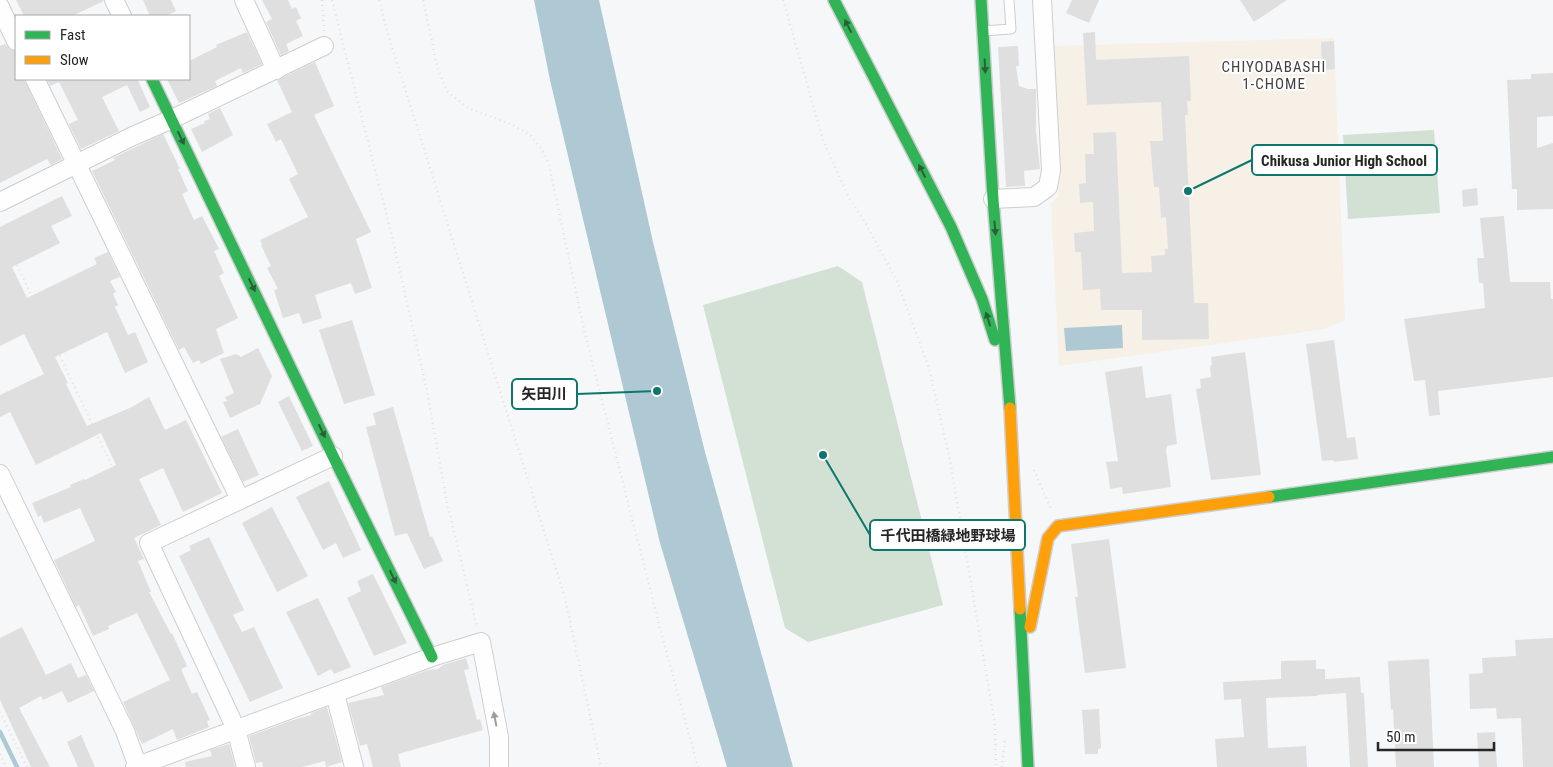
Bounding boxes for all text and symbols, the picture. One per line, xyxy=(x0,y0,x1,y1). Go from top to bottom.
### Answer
legend xyxy=(15,15,190,80)
one-way arrow xyxy=(844,19,852,34)
text: Fast xyxy=(60,26,85,44)
text: Slow xyxy=(60,51,89,69)
one-way arrow xyxy=(981,58,989,74)
district label: CHIYODABASHI 1-CHOME xyxy=(1222,58,1326,93)
one-way arrow xyxy=(178,131,186,145)
callout: Chikusa Junior High School xyxy=(1252,145,1437,175)
text: Chikusa Junior High School xyxy=(1261,152,1427,170)
one-way arrow xyxy=(918,164,926,178)
one-way arrow xyxy=(991,221,999,237)
one-way arrow xyxy=(248,278,256,292)
one-way arrow xyxy=(984,311,992,326)
callout: 矢田川 xyxy=(512,379,577,409)
text: 矢田川 xyxy=(521,385,567,403)
one-way arrow xyxy=(318,424,326,439)
callout: 千代田橋緑地野球場 xyxy=(870,520,1025,550)
text: 千代田橋緑地野球場 xyxy=(880,527,1016,545)
one-way arrow xyxy=(389,570,397,585)
one-way arrow xyxy=(491,710,499,726)
scale bar xyxy=(1378,720,1494,752)
text: 50 m xyxy=(1386,728,1416,746)

